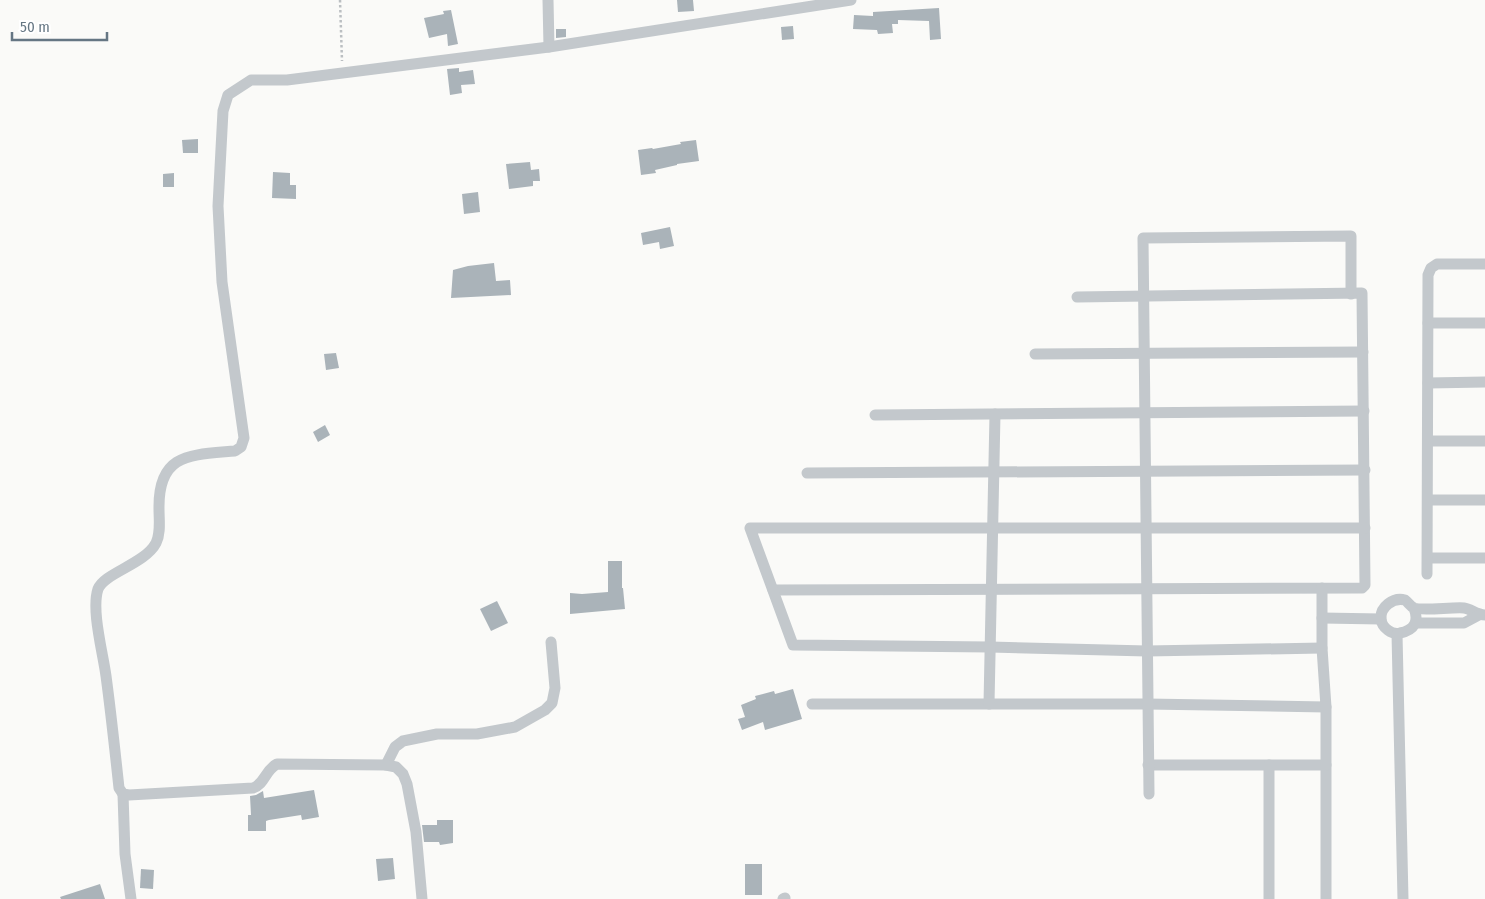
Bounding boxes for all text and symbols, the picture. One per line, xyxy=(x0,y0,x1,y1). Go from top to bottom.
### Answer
scale bar xyxy=(12,10,108,42)
text: 50 m xyxy=(20,18,50,36)

